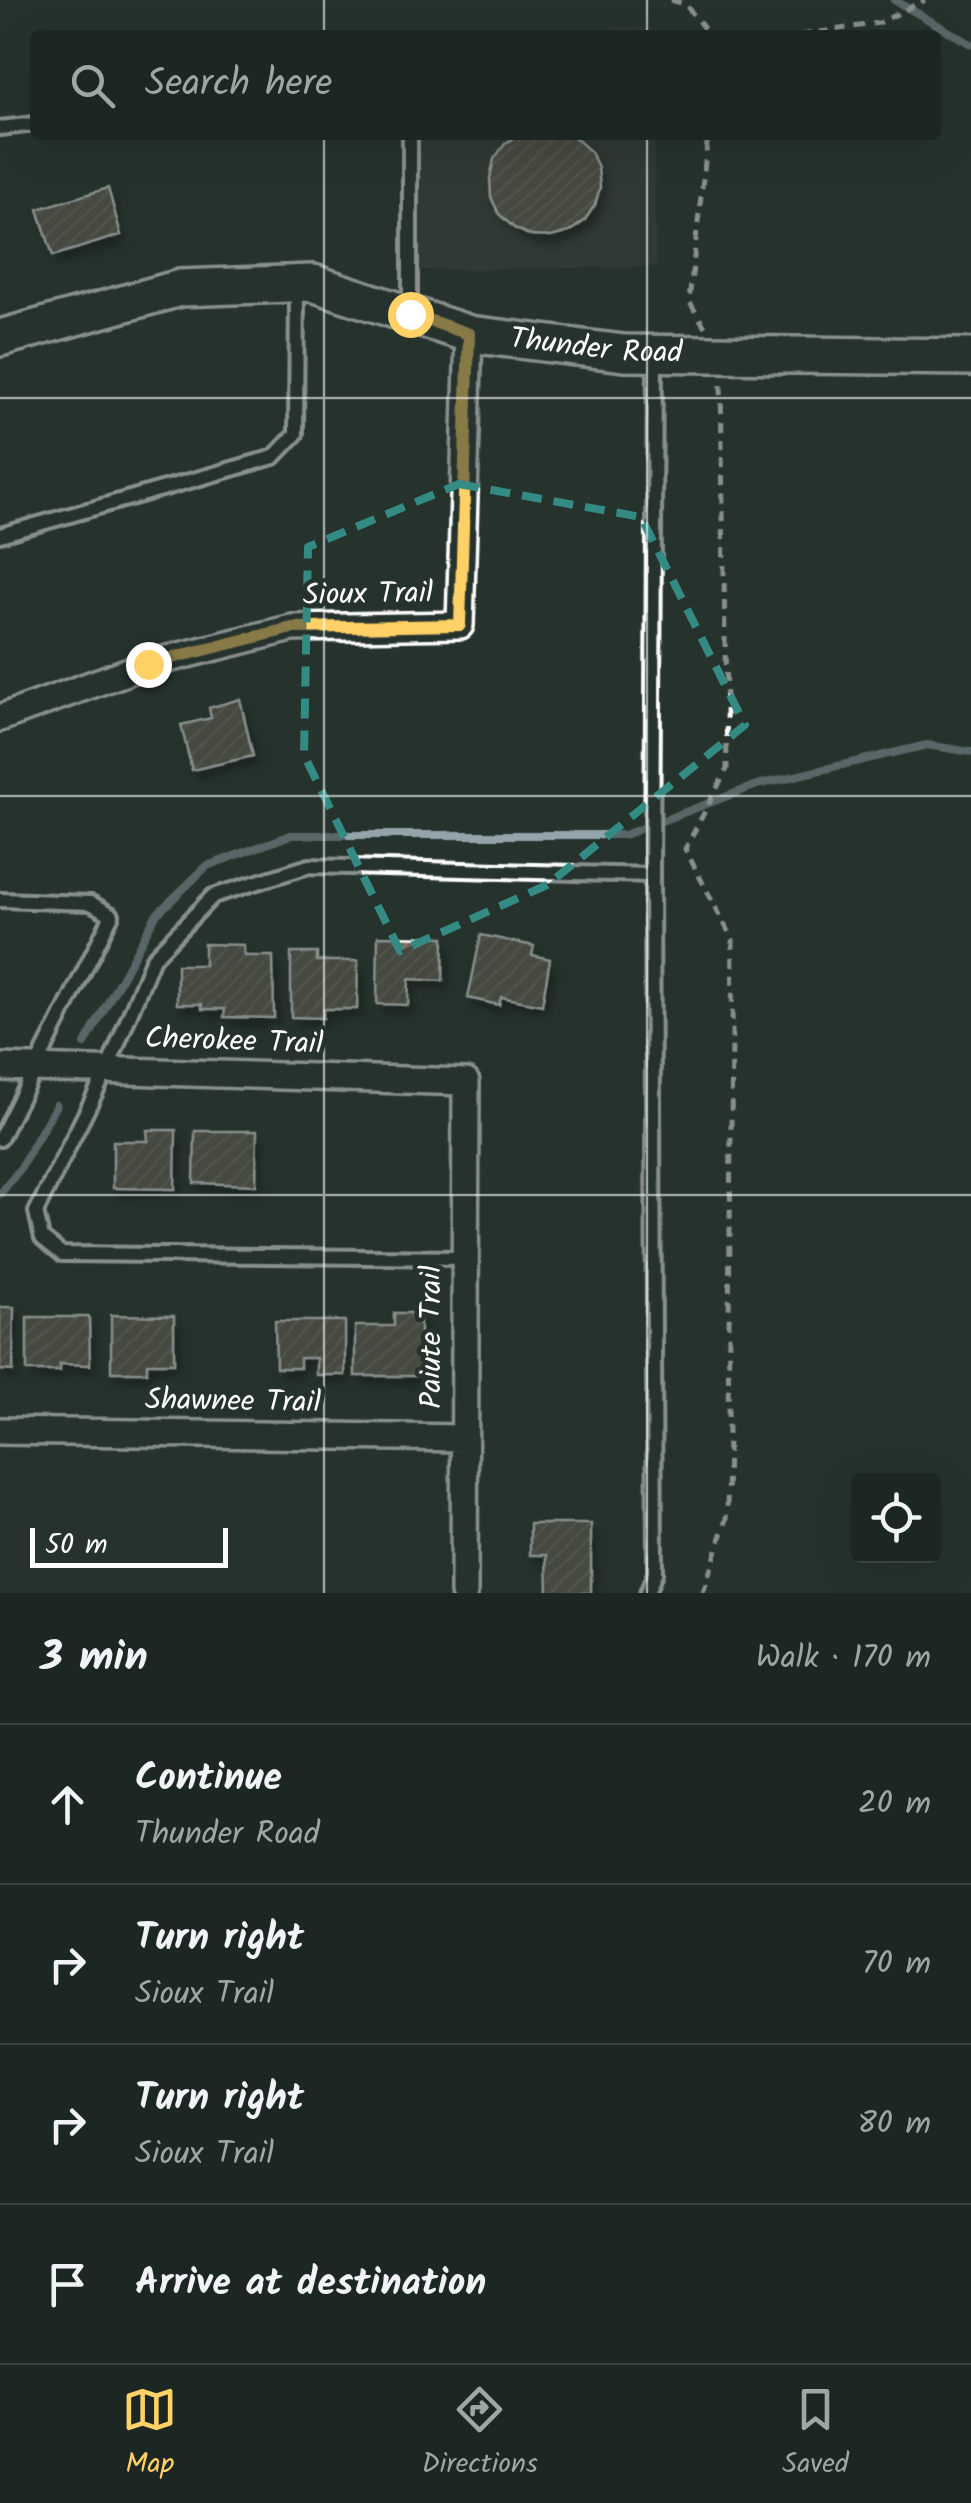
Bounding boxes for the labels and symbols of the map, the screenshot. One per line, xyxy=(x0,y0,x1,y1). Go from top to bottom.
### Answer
route start xyxy=(388,292,434,338)
street label: Thunder Road xyxy=(507,315,684,378)
street label: Sioux Trail xyxy=(302,570,434,620)
route end xyxy=(126,642,172,688)
street label: Cherokee Trail xyxy=(144,1015,324,1069)
street label: Paiute Trail xyxy=(408,1265,456,1409)
street label: Shawnee Trail xyxy=(145,1376,321,1428)
scale bar xyxy=(30,1523,228,1568)

